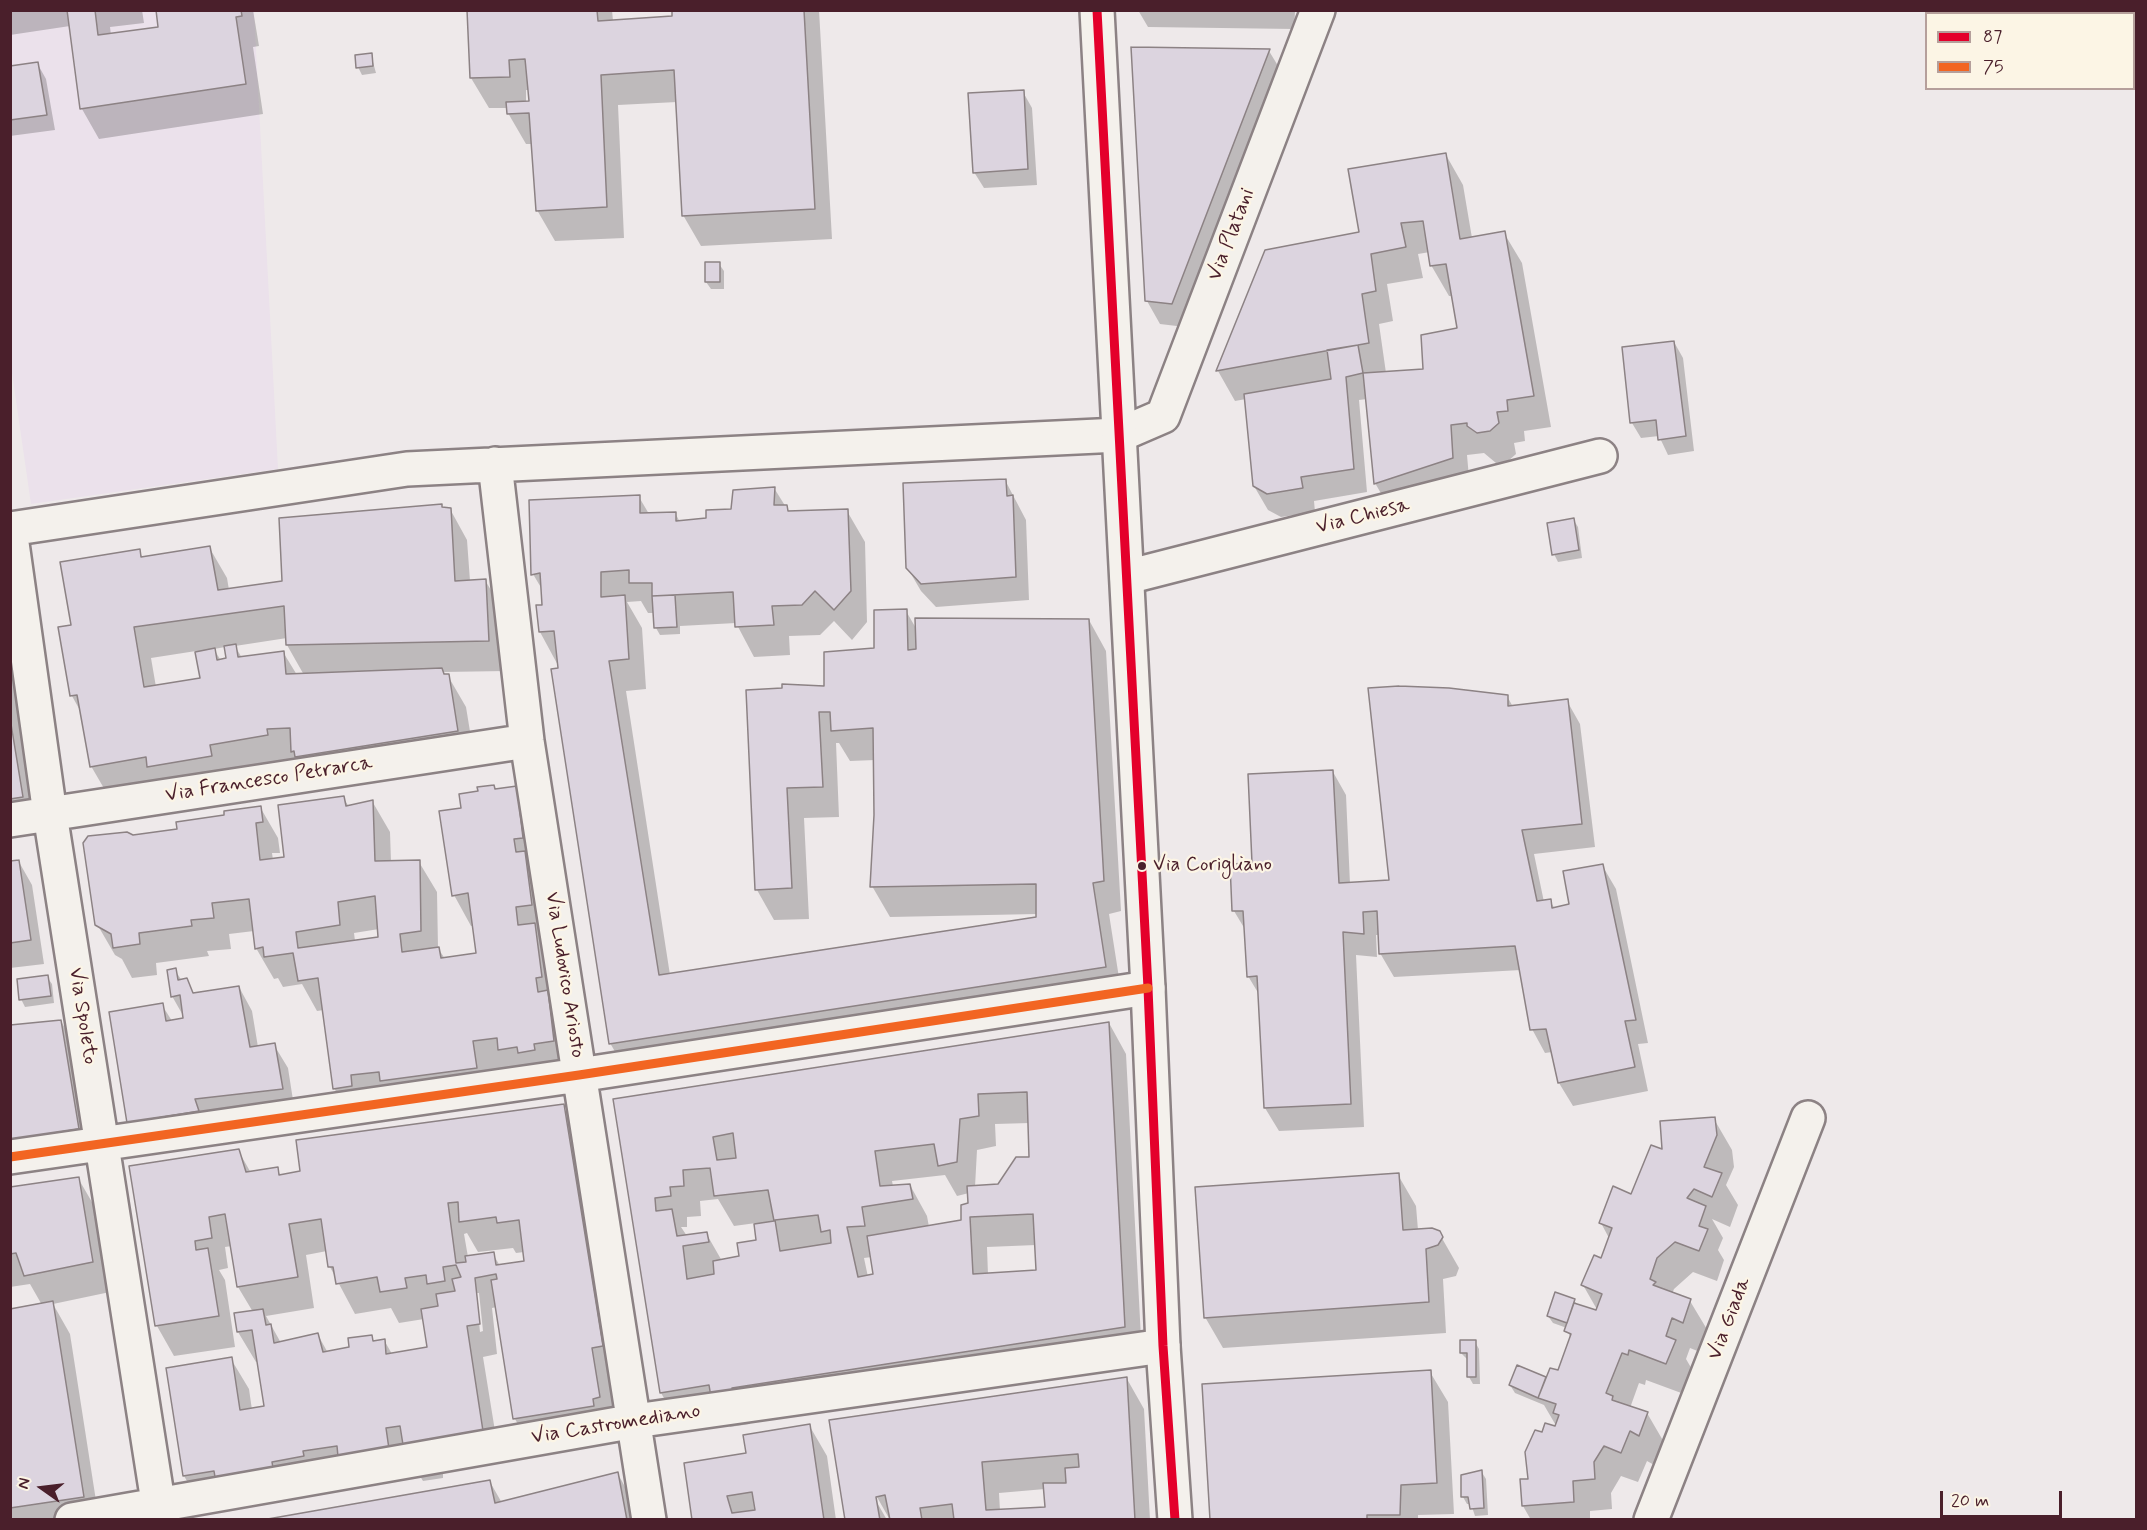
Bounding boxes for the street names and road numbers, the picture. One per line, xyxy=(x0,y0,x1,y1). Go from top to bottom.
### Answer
street label: Via Platani xyxy=(1203,185,1261,285)
street label: Via Chiesa xyxy=(1314,493,1412,541)
street label: Via Francesco Petrarca xyxy=(164,751,374,809)
street label: Via Ludovico Ariosto xyxy=(538,890,590,1060)
street label: Via Spoleto xyxy=(62,966,102,1066)
street label: Via Giada xyxy=(1703,1274,1757,1364)
street label: Via Castromediano xyxy=(530,1399,702,1451)

